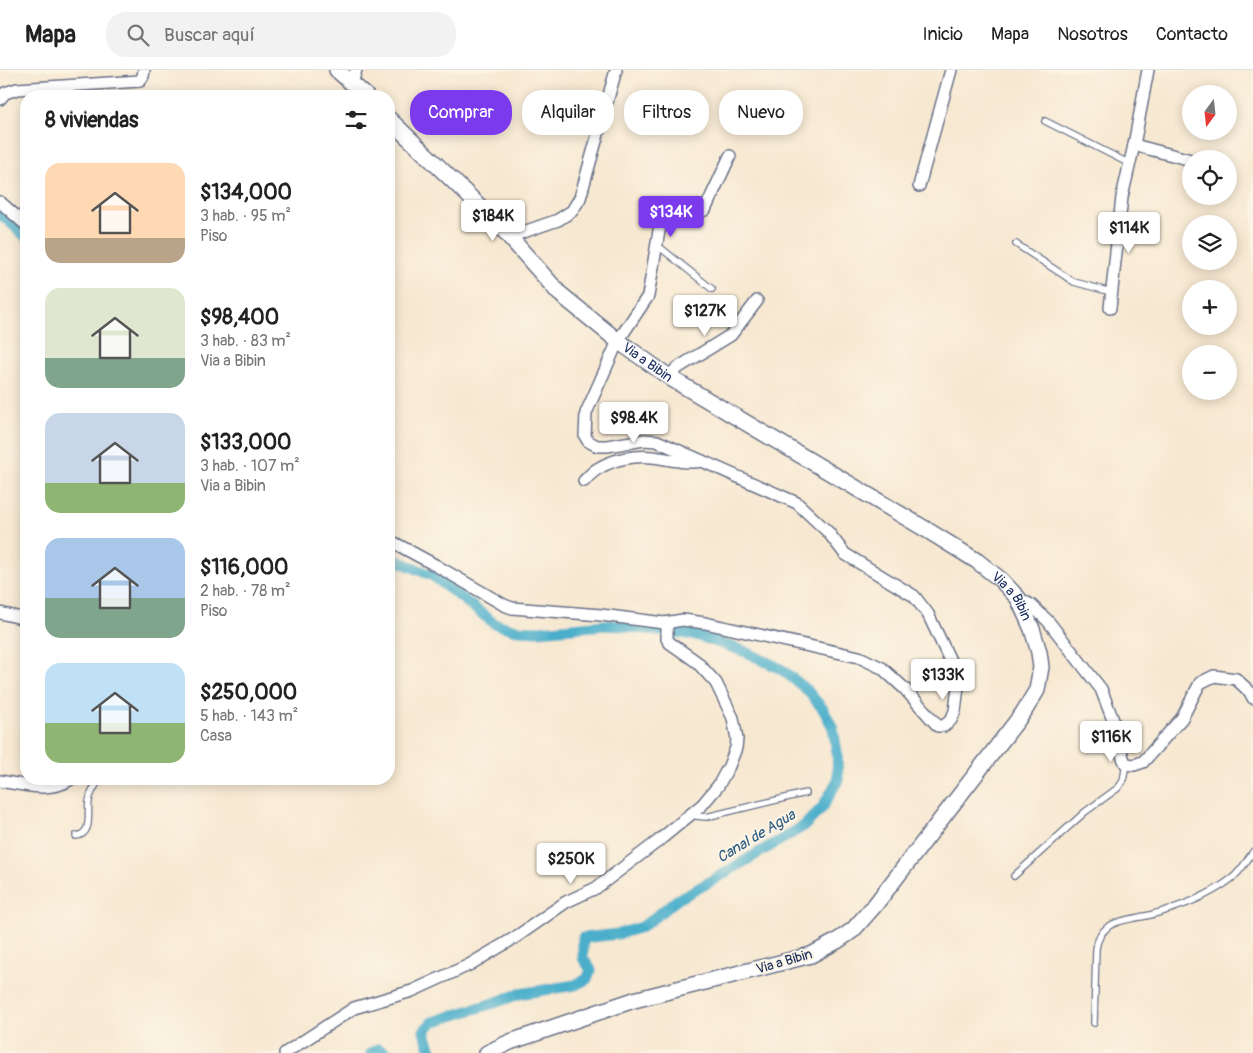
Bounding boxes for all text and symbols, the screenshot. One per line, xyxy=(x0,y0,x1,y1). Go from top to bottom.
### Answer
search box xyxy=(106,12,456,57)
text: Mapa xyxy=(25,20,76,49)
icon: search xyxy=(124,21,152,49)
text: Buscar aquí xyxy=(164,23,255,47)
text: Inicio xyxy=(922,23,963,46)
text: Mapa xyxy=(991,23,1029,46)
text: Nosotros xyxy=(1057,23,1128,46)
text: Contacto xyxy=(1156,23,1228,46)
north arrow xyxy=(1182,85,1238,140)
map controls xyxy=(1182,85,1237,400)
chip: Comprar xyxy=(410,90,512,135)
chip: Alquilar xyxy=(522,90,614,135)
chip: Filtros xyxy=(624,90,709,135)
chip: Nuevo xyxy=(719,90,803,135)
icon: filters xyxy=(342,106,370,134)
text: 8 viviendas xyxy=(45,107,138,134)
button: locate xyxy=(1182,150,1237,205)
text: $134,000 xyxy=(200,179,292,206)
icon: home xyxy=(85,183,145,243)
pin: $134K xyxy=(636,196,706,238)
pin: $184K xyxy=(458,200,528,242)
text: $134K xyxy=(650,202,692,222)
text: 3 hab. · 95 m² xyxy=(200,206,291,226)
text: $184K xyxy=(472,206,514,226)
pin: $114K xyxy=(1094,212,1164,254)
button: layers xyxy=(1182,215,1237,270)
text: $114K xyxy=(1109,218,1149,238)
text: Piso xyxy=(200,226,227,246)
button: + xyxy=(1182,280,1237,335)
pin: $127K xyxy=(670,294,740,337)
text: $127K xyxy=(684,301,726,321)
text: $98,400 xyxy=(200,304,279,331)
icon: home xyxy=(85,308,145,368)
text: 3 hab. · 83 m² xyxy=(200,331,291,351)
street label: Via a Bibin xyxy=(619,339,676,386)
button: − xyxy=(1182,345,1237,400)
text: Via a Bibin xyxy=(200,351,266,371)
pin: $98.4K xyxy=(593,402,675,444)
text: $98.4K xyxy=(610,408,658,428)
text: $133,000 xyxy=(200,429,291,456)
icon: home xyxy=(85,433,145,493)
text: 3 hab. · 107 m² xyxy=(200,456,300,476)
text: Via a Bibin xyxy=(200,476,266,496)
text: $116,000 xyxy=(200,554,288,581)
icon: home xyxy=(85,558,145,618)
street label: Via a Bibin xyxy=(988,568,1035,623)
text: 2 hab. · 78 m² xyxy=(200,581,291,601)
text: Piso xyxy=(200,601,227,621)
pin: $133K xyxy=(908,658,978,701)
text: $133K xyxy=(922,665,964,685)
text: $250,000 xyxy=(200,679,297,706)
icon: home xyxy=(85,683,145,743)
text: 5 hab. · 143 m² xyxy=(200,706,298,726)
pin: $116K xyxy=(1076,720,1146,763)
text: Casa xyxy=(200,726,232,746)
text: $116K xyxy=(1091,727,1131,747)
water label: Canal de Agua xyxy=(714,805,800,867)
pin: $250K xyxy=(536,842,606,885)
text: $250K xyxy=(548,849,594,869)
street label: Via a Bibin xyxy=(754,945,814,978)

